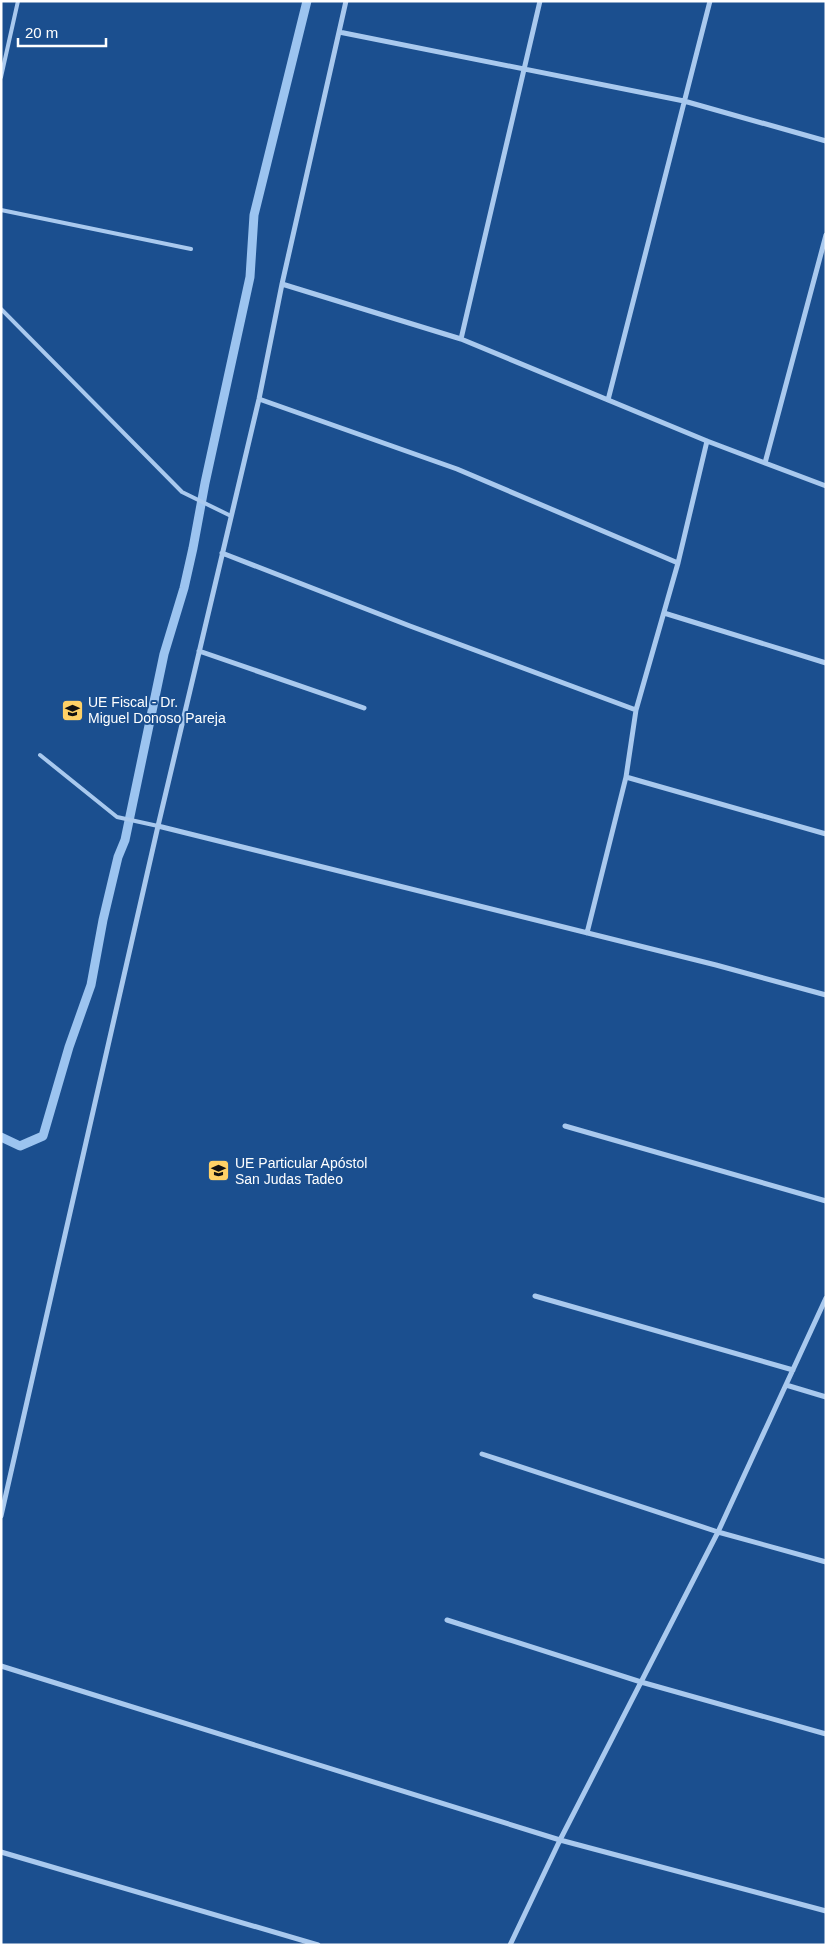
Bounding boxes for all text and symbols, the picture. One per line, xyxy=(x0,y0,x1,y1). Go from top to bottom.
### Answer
scale bar xyxy=(18,15,105,47)
text: 20 m xyxy=(25,24,58,41)
place label: UE Fiscal - Dr. Miguel Donoso Pareja xyxy=(88,694,226,726)
school or university icon: UE Fiscal - Dr. Miguel Donoso Pareja xyxy=(60,698,84,722)
place label: UE Particular Apóstol San Judas Tadeo xyxy=(235,1155,367,1187)
school or university icon: UE Particular Apóstol San Judas Tadeo xyxy=(207,1159,231,1183)

